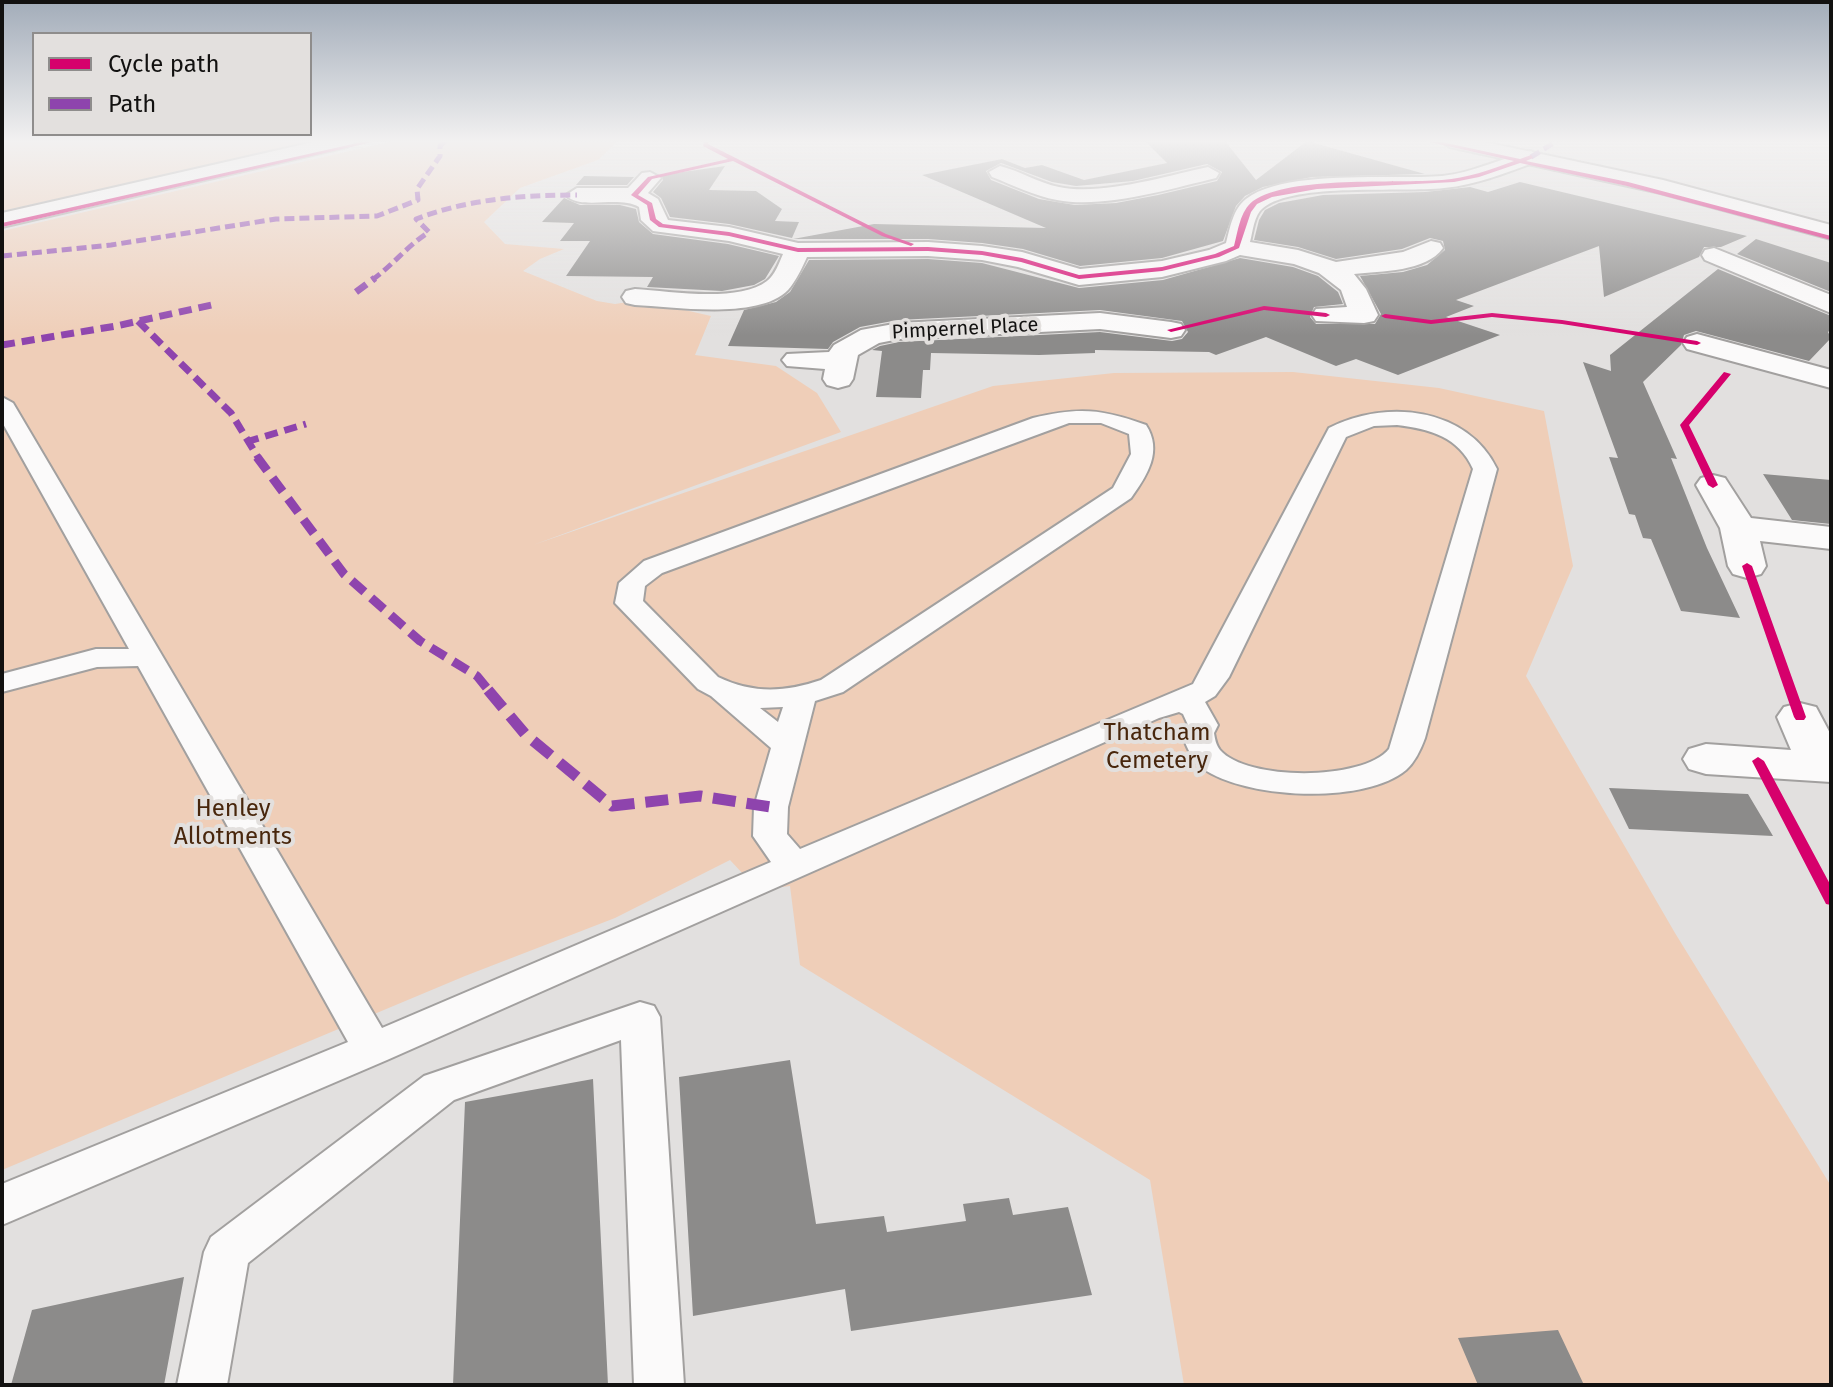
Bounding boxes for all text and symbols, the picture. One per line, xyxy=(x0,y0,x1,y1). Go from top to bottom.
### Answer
legend xyxy=(32,32,312,136)
text: Cycle path xyxy=(108,50,220,78)
text: Path xyxy=(108,90,156,118)
street label: Pimpernel Place xyxy=(891,313,1039,345)
park label: Thatcham Cemetery xyxy=(1104,719,1210,775)
park label: Henley Allotments xyxy=(174,795,292,851)

